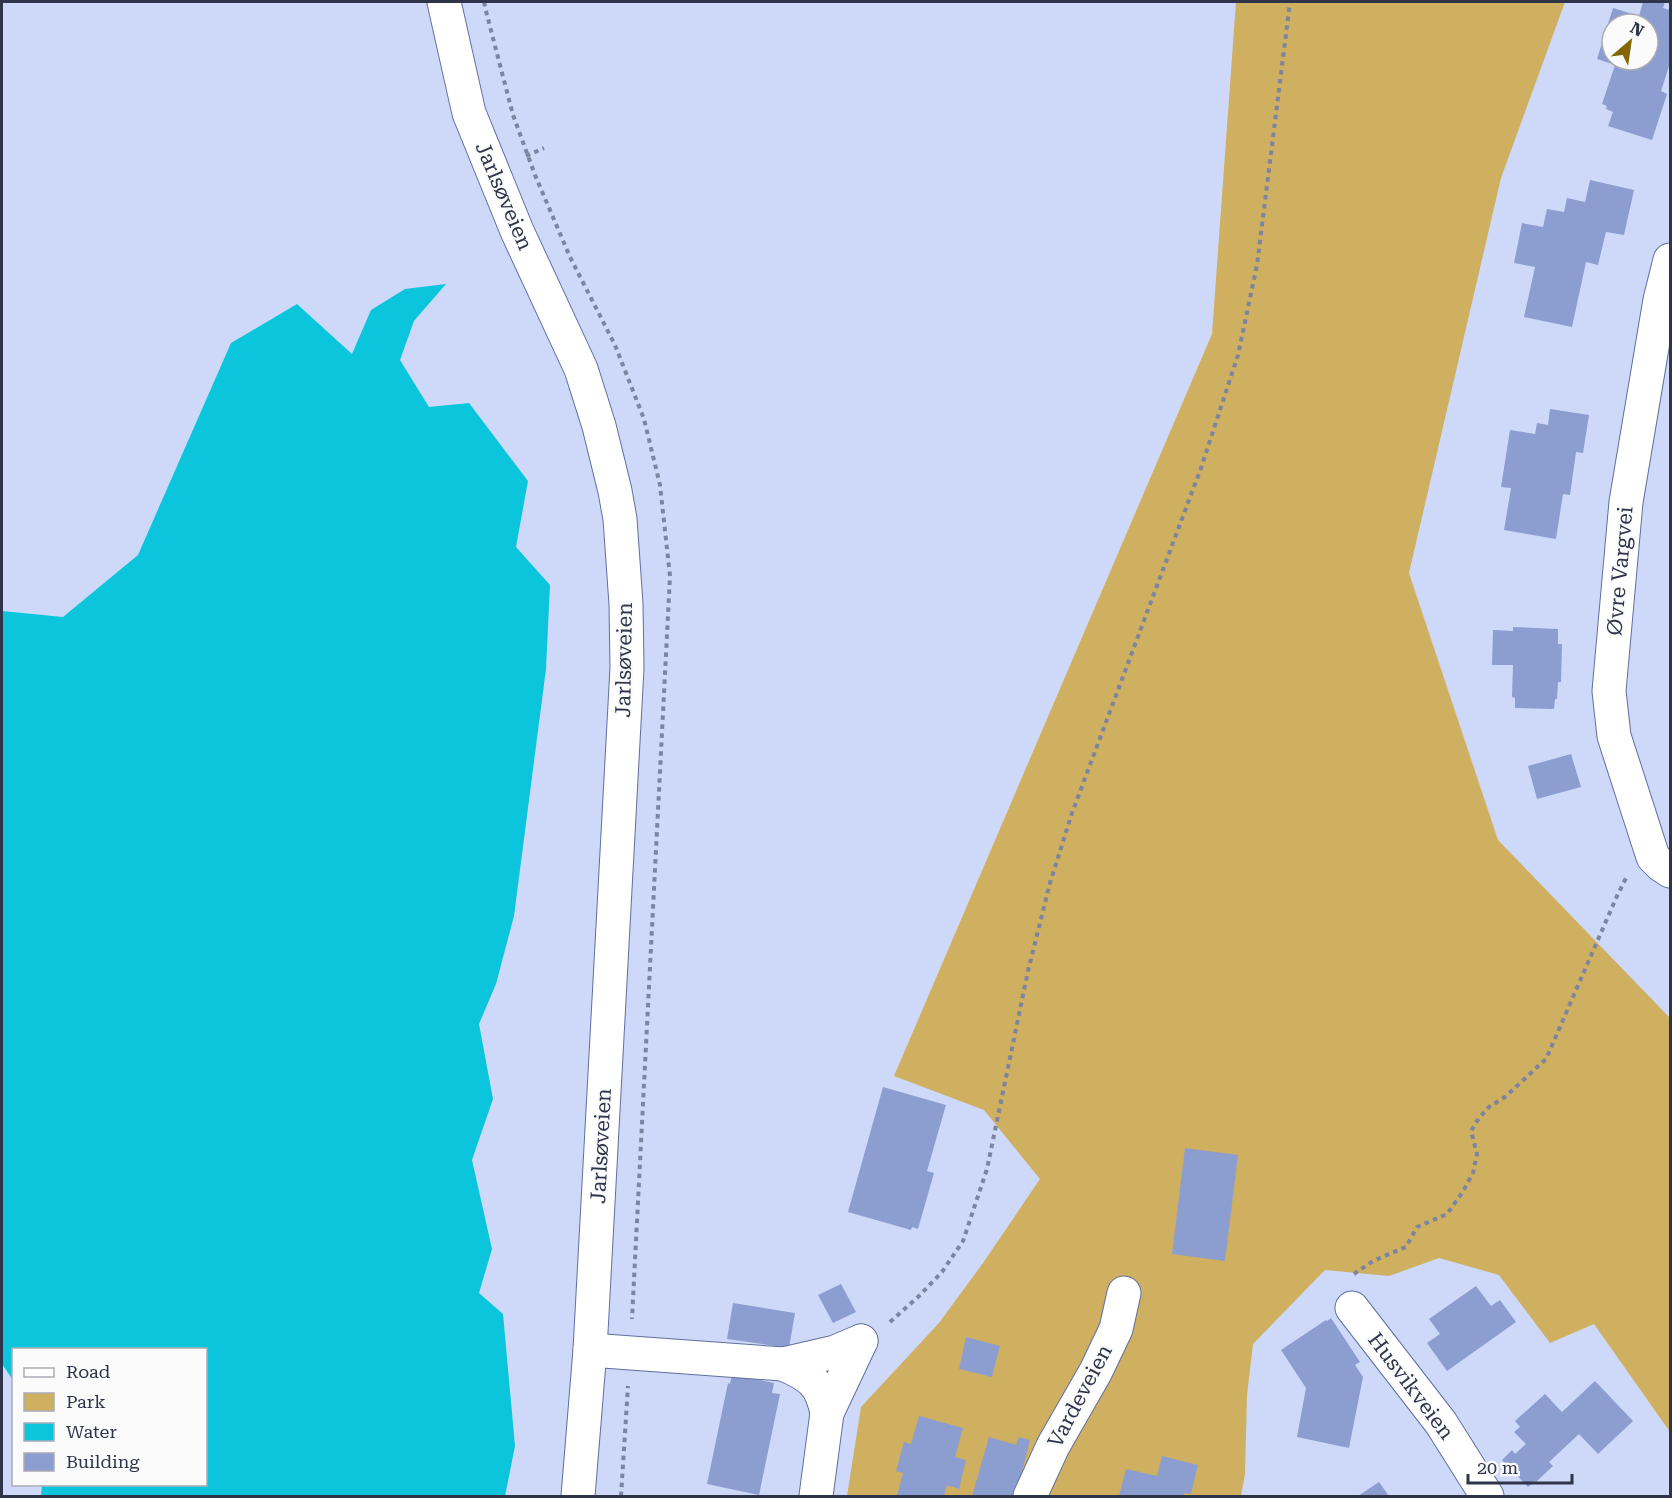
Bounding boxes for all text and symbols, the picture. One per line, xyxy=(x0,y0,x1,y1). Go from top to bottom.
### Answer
north arrow xyxy=(1600,12,1660,72)
text: N xyxy=(1627,18,1647,41)
street label: Jarlsøveien xyxy=(470,138,538,254)
street label: Øvre Vargvei xyxy=(1602,505,1638,636)
street label: Jarlsøveien xyxy=(611,602,637,718)
street label: Jarlsøveien xyxy=(586,1087,616,1204)
street label: Husvikveien xyxy=(1363,1328,1459,1444)
street label: Vardeveien xyxy=(1043,1340,1117,1451)
legend xyxy=(12,1348,207,1486)
text: Road xyxy=(66,1361,111,1382)
text: Park xyxy=(66,1391,106,1412)
text: Water xyxy=(66,1421,117,1442)
scale bar xyxy=(1468,1447,1572,1485)
text: Building xyxy=(66,1451,140,1472)
text: 20 m xyxy=(1477,1457,1518,1478)

